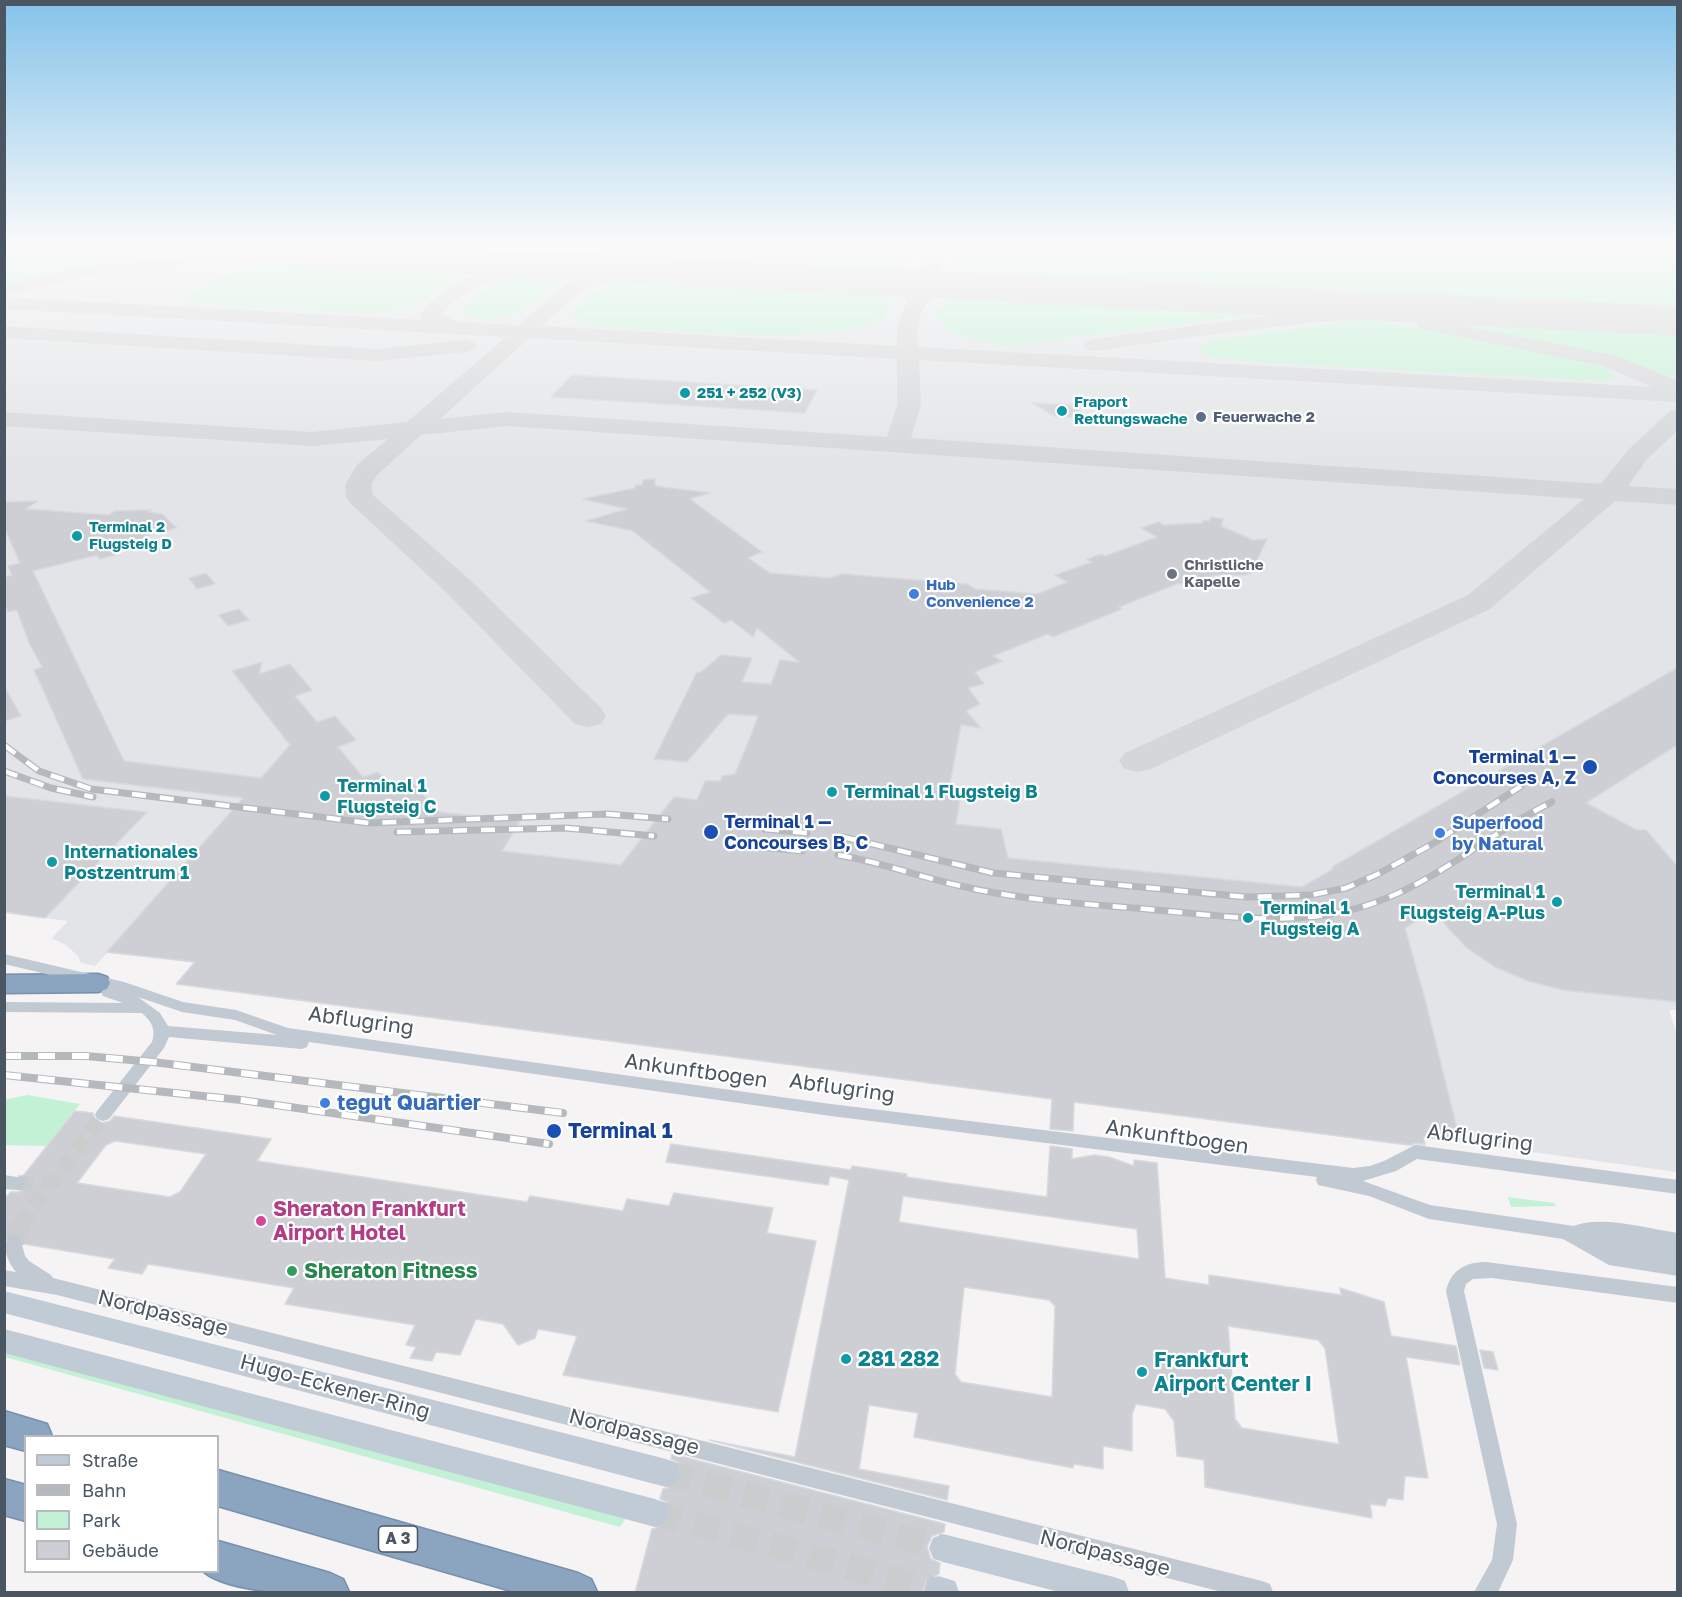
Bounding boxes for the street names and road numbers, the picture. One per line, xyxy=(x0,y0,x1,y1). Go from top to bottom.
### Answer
street label: Abflugring xyxy=(307,1001,415,1041)
street label: Ankunftbogen xyxy=(623,1048,769,1094)
street label: Abflugring xyxy=(788,1068,896,1108)
street label: Ankunftbogen xyxy=(1104,1114,1250,1160)
street label: Abflugring xyxy=(1426,1119,1534,1157)
street label: Nordpassage xyxy=(95,1285,231,1341)
street label: Hugo-Eckener-Ring xyxy=(237,1350,433,1424)
street label: Nordpassage xyxy=(566,1404,702,1460)
street label: Nordpassage xyxy=(1037,1525,1173,1581)
road number: A 3 xyxy=(378,1526,418,1552)

